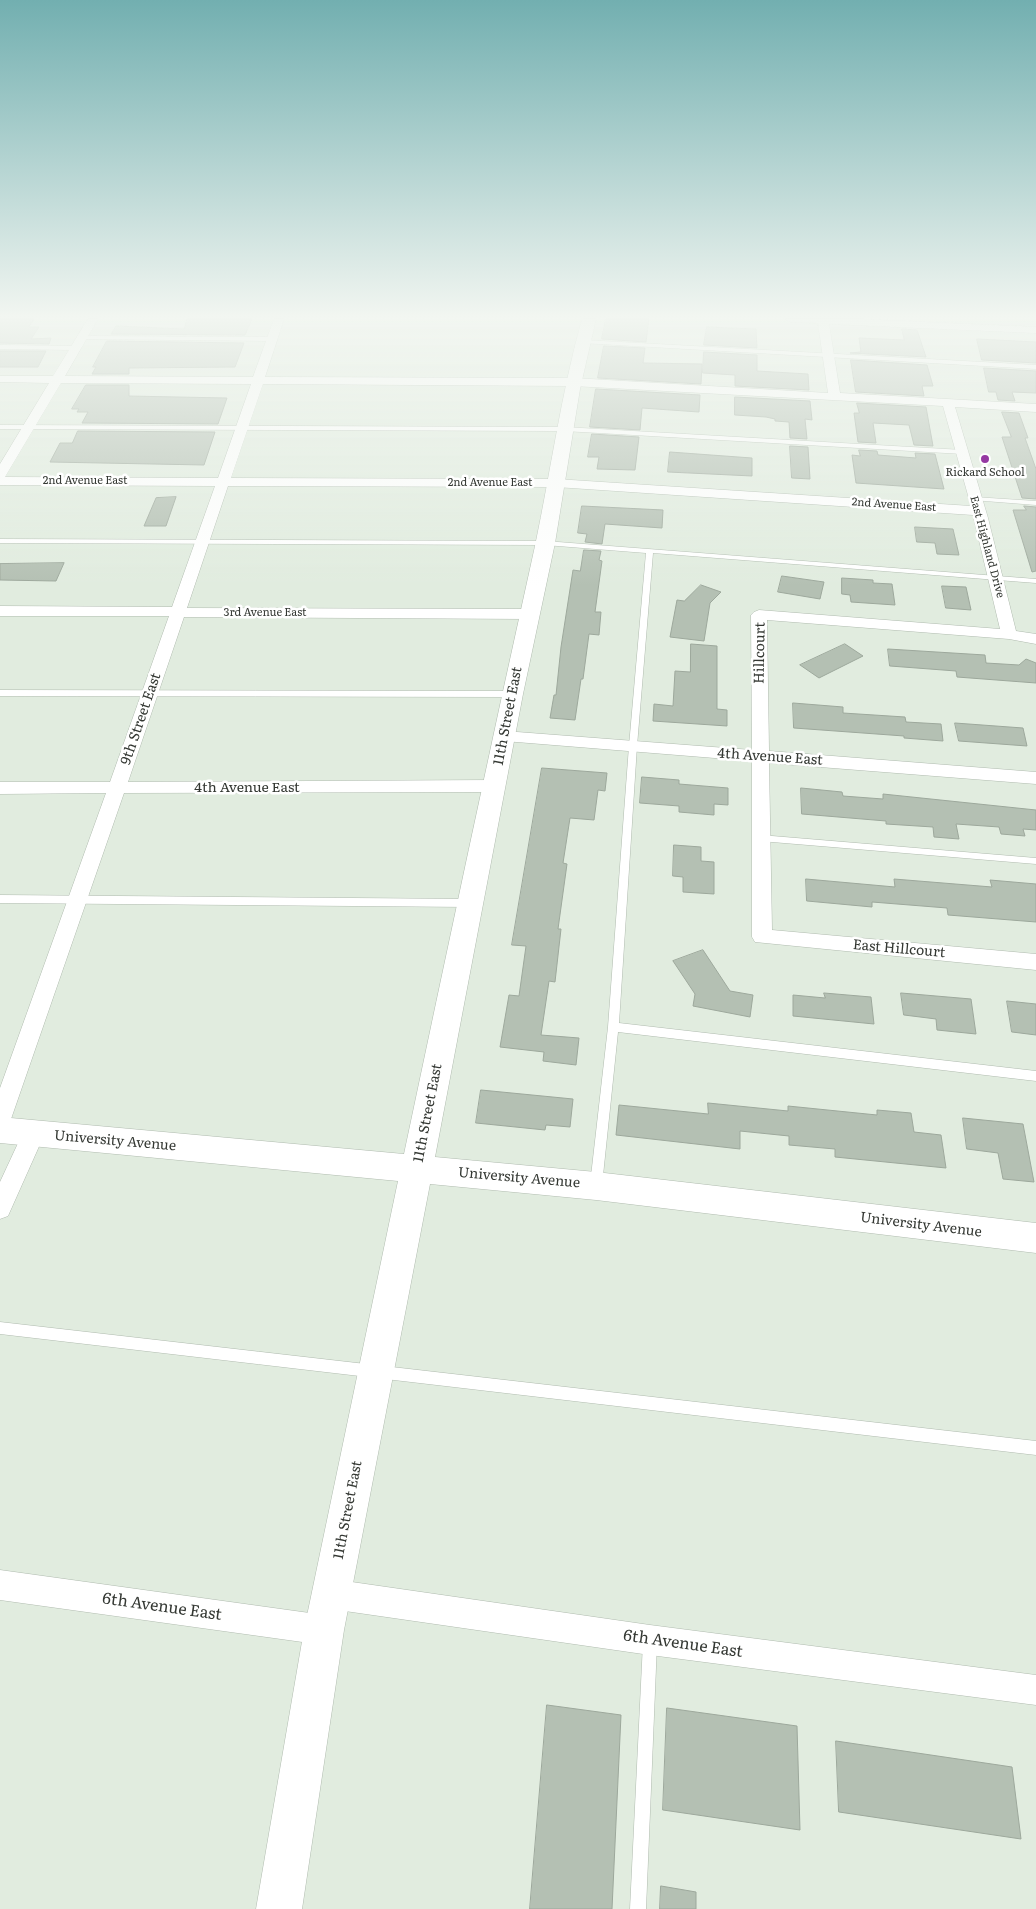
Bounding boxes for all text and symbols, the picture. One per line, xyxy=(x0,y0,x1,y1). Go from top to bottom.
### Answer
marker: Rickard School xyxy=(979,453,991,465)
place label: Rickard School xyxy=(945,466,1025,480)
street label: 2nd Avenue East xyxy=(43,474,127,488)
street label: 2nd Avenue East xyxy=(448,476,532,490)
street label: 2nd Avenue East xyxy=(851,495,937,515)
street label: East Highland Drive xyxy=(967,495,1007,599)
street label: 3rd Avenue East xyxy=(224,606,306,620)
street label: Hillcourt xyxy=(751,622,769,684)
street label: 11th Street East xyxy=(490,665,526,767)
street label: 9th Street East xyxy=(117,671,165,767)
street label: 4th Avenue East xyxy=(717,745,823,769)
street label: 4th Avenue East xyxy=(194,780,300,796)
street label: East Hillcourt xyxy=(852,937,946,961)
street label: 11th Street East xyxy=(410,1062,446,1164)
street label: University Avenue xyxy=(53,1127,177,1155)
street label: University Avenue xyxy=(457,1164,581,1192)
street label: University Avenue xyxy=(859,1209,983,1241)
street label: 11th Street East xyxy=(330,1459,366,1561)
street label: 6th Avenue East xyxy=(101,1589,223,1625)
street label: 6th Avenue East xyxy=(622,1626,744,1662)

